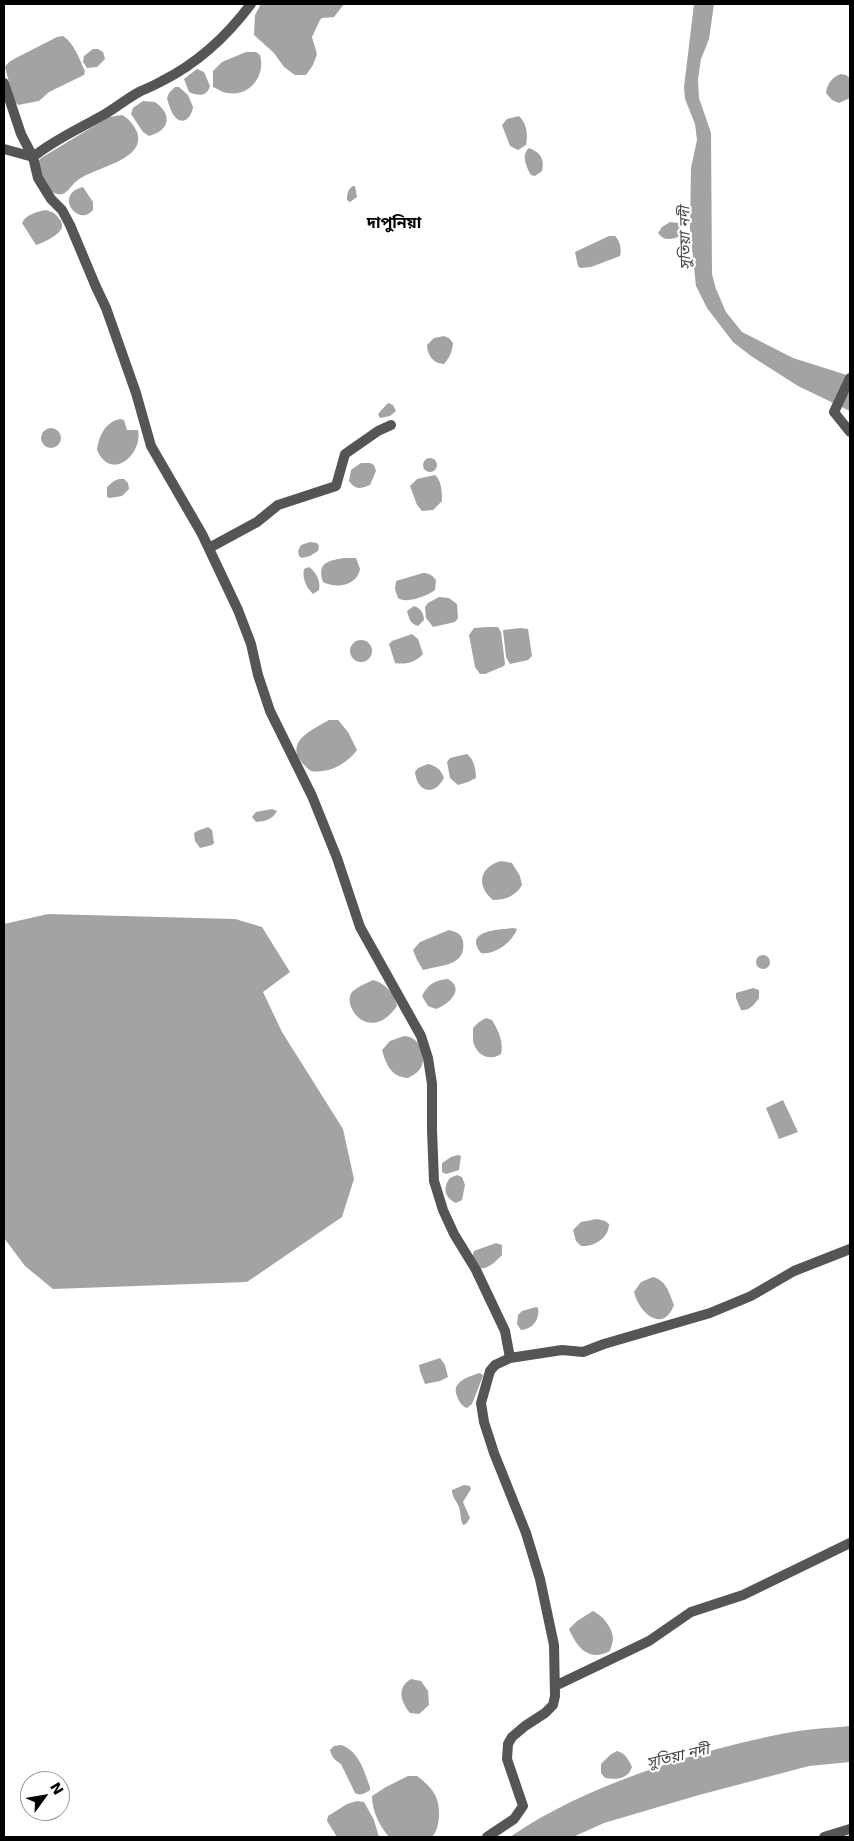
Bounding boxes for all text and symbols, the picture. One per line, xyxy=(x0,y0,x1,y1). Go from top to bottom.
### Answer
water label: সুতিয়া নদী xyxy=(676,206,696,270)
district label: দাপুনিয়া xyxy=(367,214,421,234)
water label: সুতিয়া নদী xyxy=(645,1741,711,1773)
north arrow xyxy=(20,1771,70,1821)
text: N xyxy=(47,1779,67,1798)

